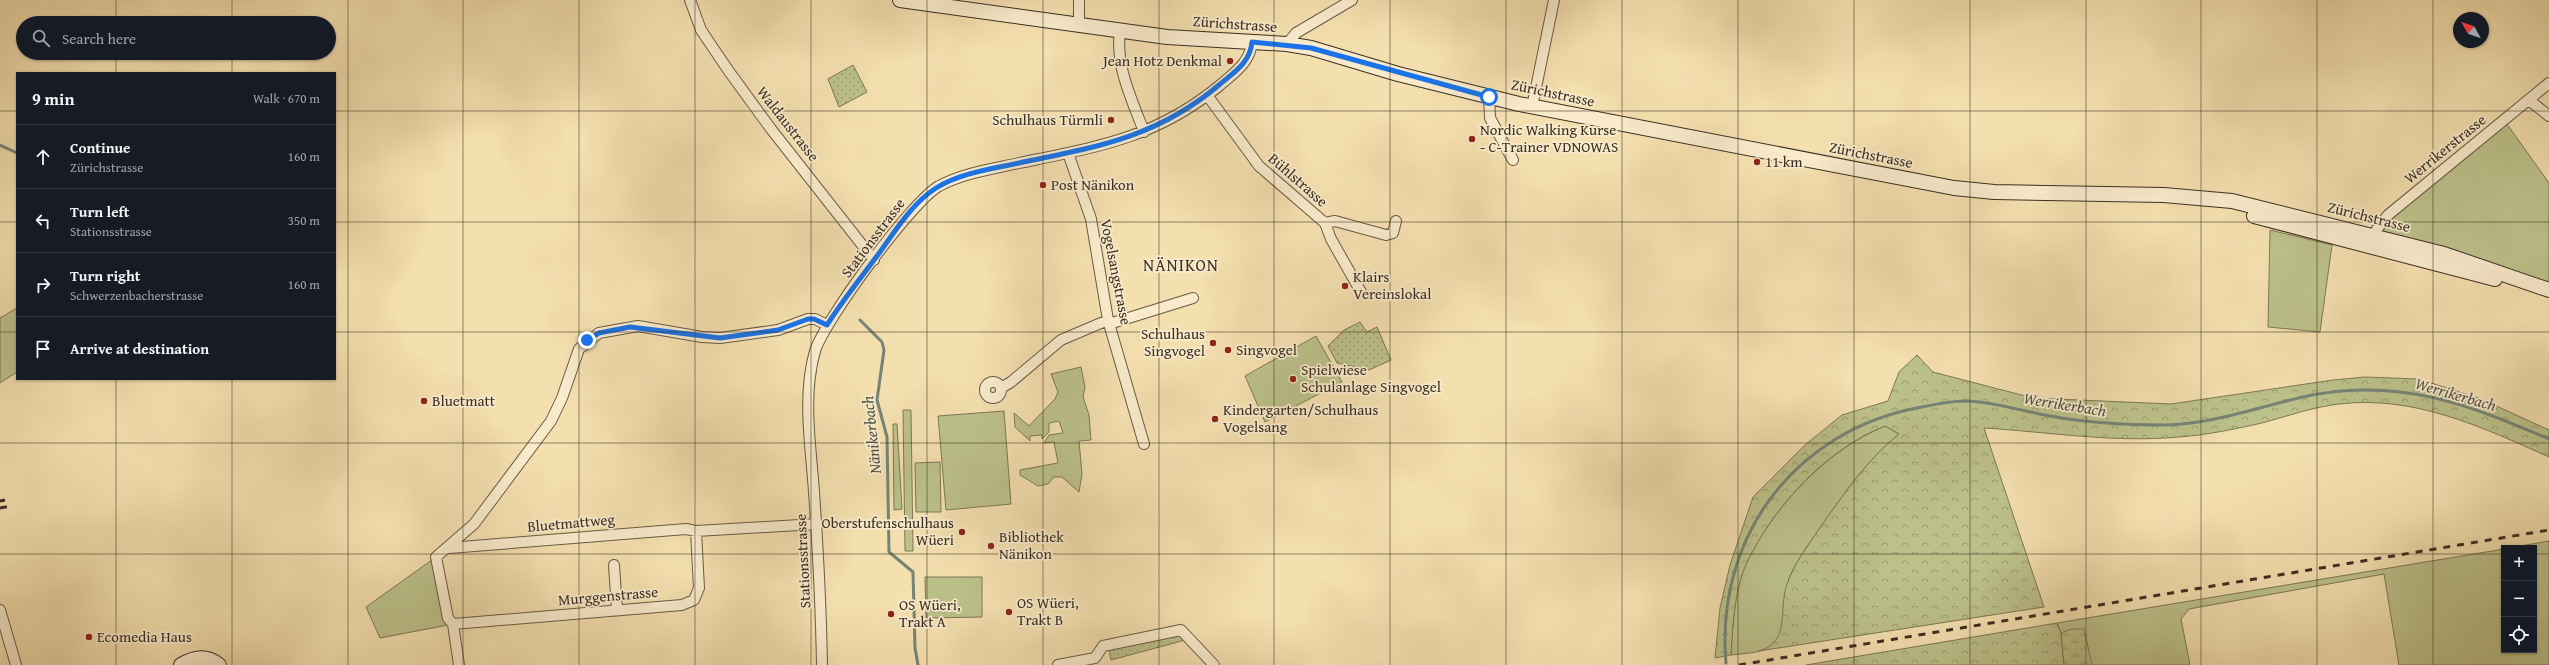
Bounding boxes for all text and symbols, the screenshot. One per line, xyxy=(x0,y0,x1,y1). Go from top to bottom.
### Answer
street label: Zürichstrasse xyxy=(1192,10,1278,37)
north arrow xyxy=(2453,12,2489,48)
search box xyxy=(16,16,336,60)
icon: search xyxy=(30,27,52,49)
text: Search here xyxy=(62,28,136,49)
place label: Jean Hotz Denkmal xyxy=(1101,50,1222,71)
marker: Jean Hotz Denkmal xyxy=(1225,56,1235,66)
street label: Zürichstrasse xyxy=(1510,73,1597,112)
street label: Waldaustrasse xyxy=(752,82,824,166)
text: 9 min xyxy=(32,86,74,111)
route start xyxy=(1480,88,1498,106)
text: Walk · 670 m xyxy=(253,89,320,108)
place label: Schulhaus Türmli xyxy=(992,109,1103,130)
street label: Werrikerstrasse xyxy=(2399,109,2490,188)
marker: Schulhaus Türmli xyxy=(1106,115,1116,125)
place label: Nordic Walking Kurse - C-Trainer VDNOWAS xyxy=(1480,119,1618,157)
marker: Nordic Walking Kurse - C-Trainer VDNOWAS xyxy=(1467,134,1477,144)
street label: Zürichstrasse xyxy=(1828,136,1915,173)
text: Continue xyxy=(70,137,131,158)
icon: ahead xyxy=(32,146,54,168)
text: 160 m xyxy=(288,147,320,166)
street label: Bühlstrasse xyxy=(1264,148,1333,211)
place label: 11 km xyxy=(1765,151,1803,172)
marker: 11 km xyxy=(1752,157,1762,167)
text: Zürichstrasse xyxy=(70,158,143,177)
place label: Post Nänikon xyxy=(1051,174,1135,195)
marker: Post Nänikon xyxy=(1038,180,1048,190)
street label: Stationsstrasse xyxy=(836,194,909,282)
street label: Zürichstrasse xyxy=(2326,196,2413,237)
text: Turn left xyxy=(70,201,129,222)
icon: left xyxy=(32,210,54,232)
text: 350 m xyxy=(288,211,320,230)
street label: Vogelsangstrasse xyxy=(1096,217,1137,327)
text: Stationsstrasse xyxy=(70,222,152,241)
district label: NÄNIKON xyxy=(1143,252,1219,277)
text: Turn right xyxy=(70,265,141,286)
place label: Klairs Vereinslokal xyxy=(1353,266,1431,304)
icon: right xyxy=(32,274,54,296)
text: 160 m xyxy=(288,275,320,294)
marker: Klairs Vereinslokal xyxy=(1340,281,1350,291)
text: Schwerzenbacherstrasse xyxy=(70,286,203,305)
place label: Schulhaus Singvogel xyxy=(1141,323,1205,361)
route end xyxy=(578,331,596,349)
icon: arrive xyxy=(32,338,54,360)
text: Arrive at destination xyxy=(70,338,209,359)
marker: Schulhaus Singvogel xyxy=(1208,338,1218,348)
place label: Singvogel xyxy=(1236,339,1297,360)
marker: Singvogel xyxy=(1223,345,1233,355)
place label: Spielwiese Schulanlage Singvogel xyxy=(1301,359,1441,397)
water label: Werrikerbach xyxy=(2413,371,2499,417)
marker: Spielwiese Schulanlage Singvogel xyxy=(1288,374,1298,384)
water label: Werrikerbach xyxy=(2022,386,2108,422)
place label: Bluetmatt xyxy=(432,390,496,411)
water label: Nänikerbach xyxy=(855,395,887,476)
marker: Bluetmatt xyxy=(419,396,429,406)
place label: Kindergarten/Schulhaus Vogelsang xyxy=(1223,399,1378,437)
marker: Kindergarten/Schulhaus Vogelsang xyxy=(1210,414,1220,424)
street label: Bluetmattweg xyxy=(526,508,616,537)
place label: Oberstufenschulhaus Wüeri xyxy=(822,512,954,550)
street label: Stationsstrasse xyxy=(790,513,815,609)
place label: Bibliothek Nänikon xyxy=(999,526,1064,564)
marker: Oberstufenschulhaus Wüeri xyxy=(957,527,967,537)
marker: Bibliothek Nänikon xyxy=(986,541,996,551)
map controls xyxy=(2501,545,2537,653)
button: + xyxy=(2501,545,2537,581)
street label: Murggenstrasse xyxy=(557,581,659,610)
button: − xyxy=(2501,581,2537,617)
place label: OS Wüeri, Trakt B xyxy=(1017,592,1079,630)
place label: OS Wüeri, Trakt A xyxy=(899,594,961,632)
marker: OS Wüeri, Trakt B xyxy=(1004,607,1014,617)
marker: OS Wüeri, Trakt A xyxy=(886,609,896,619)
button: locate xyxy=(2501,617,2537,653)
place label: Ecomedia Haus xyxy=(97,626,192,647)
marker: Ecomedia Haus xyxy=(84,632,94,642)

